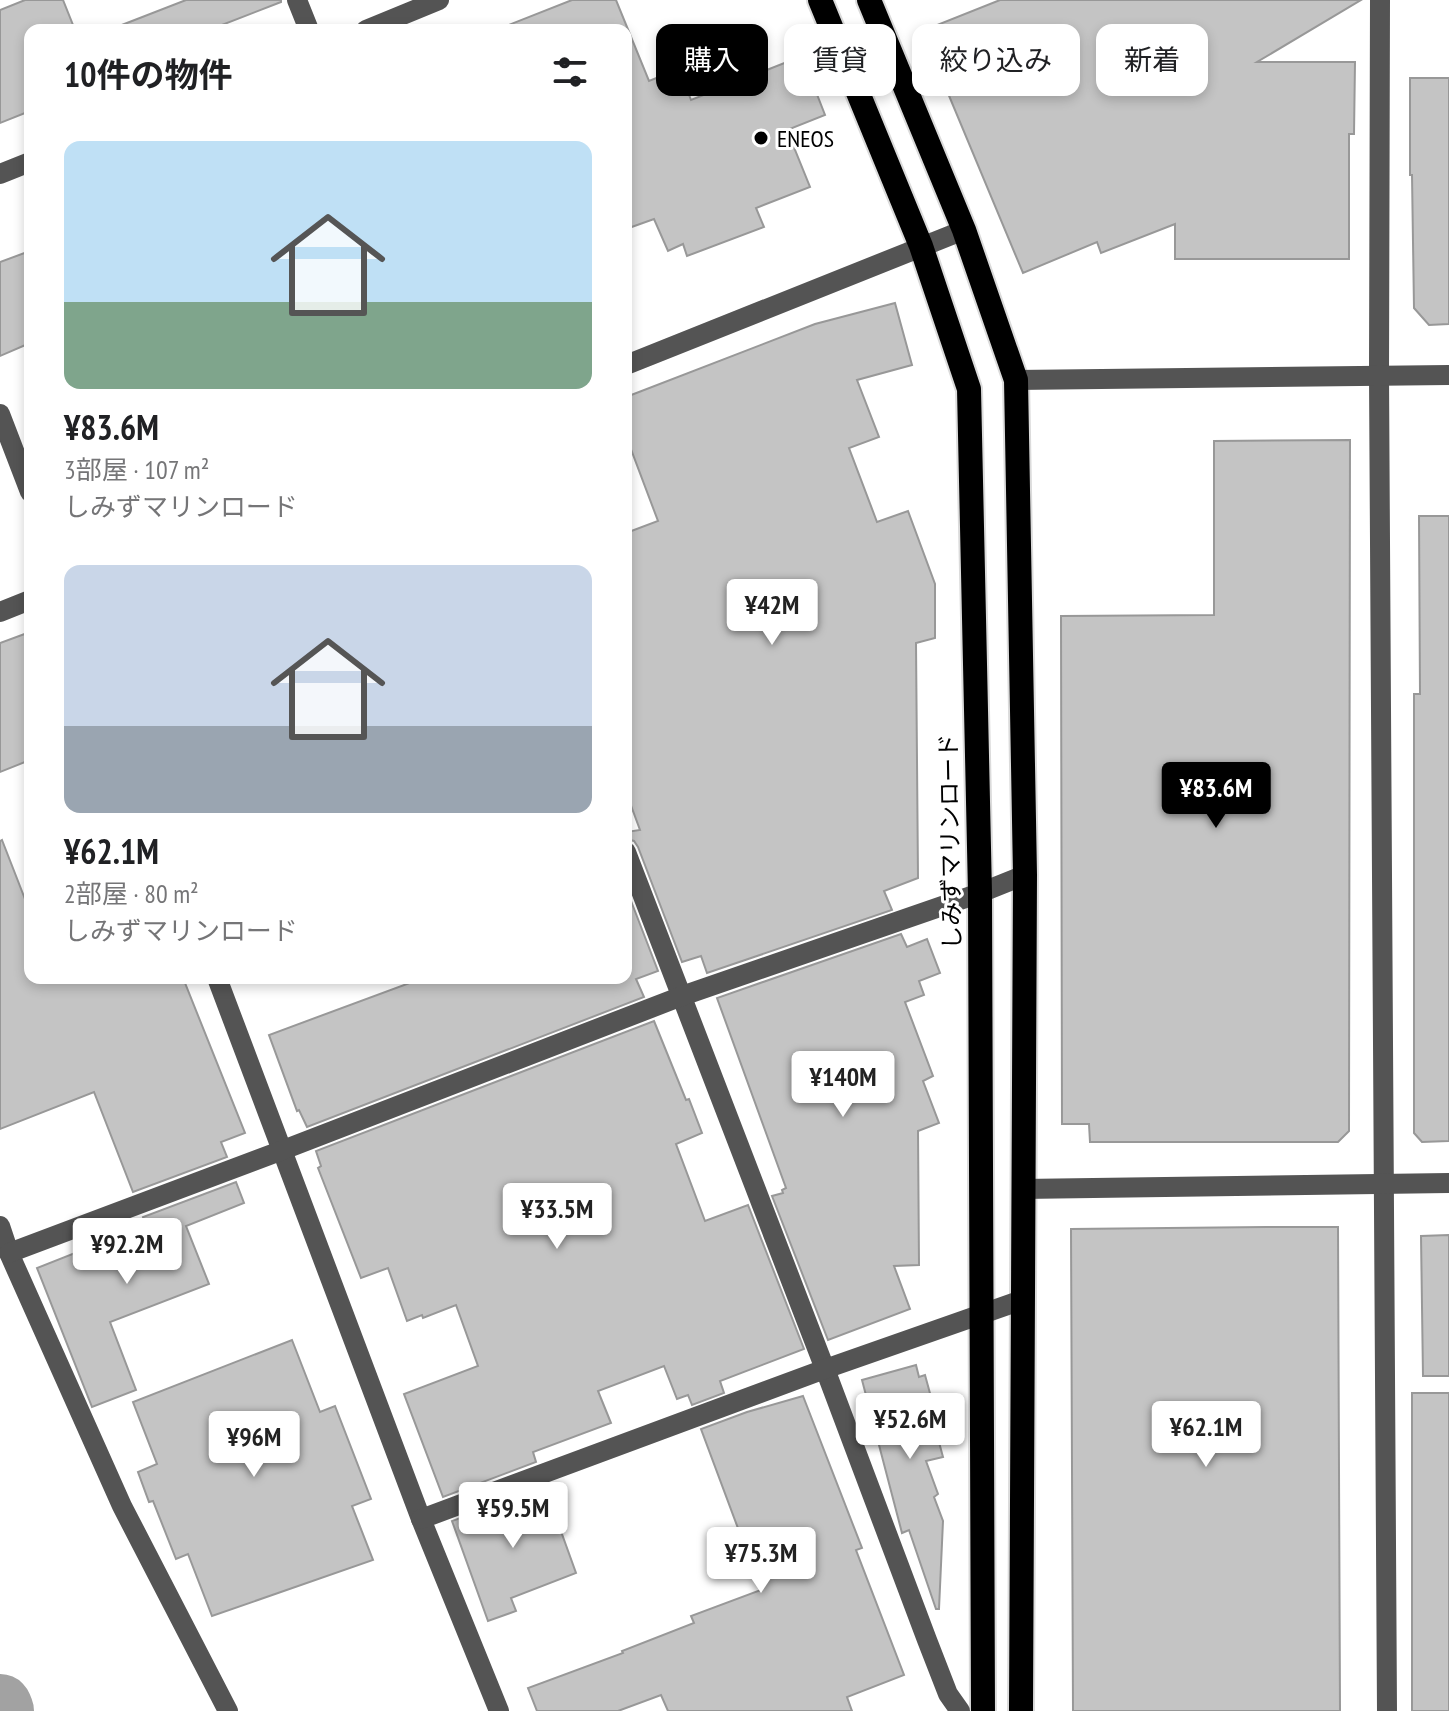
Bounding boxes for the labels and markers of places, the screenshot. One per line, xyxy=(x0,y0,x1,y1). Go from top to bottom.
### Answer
place label: ENEOS xyxy=(777,123,834,154)
marker: ENEOS xyxy=(752,129,770,147)
pin: ¥42M xyxy=(725,579,819,647)
pin: ¥83.6M xyxy=(1151,762,1281,830)
pin: ¥140M xyxy=(787,1051,899,1119)
pin: ¥33.5M xyxy=(492,1183,622,1251)
pin: ¥92.2M xyxy=(62,1218,192,1286)
pin: ¥52.6M xyxy=(845,1393,975,1461)
pin: ¥62.1M xyxy=(1141,1401,1271,1469)
pin: ¥96M xyxy=(207,1411,301,1479)
pin: ¥59.5M xyxy=(448,1482,578,1550)
pin: ¥75.3M xyxy=(696,1527,826,1595)

